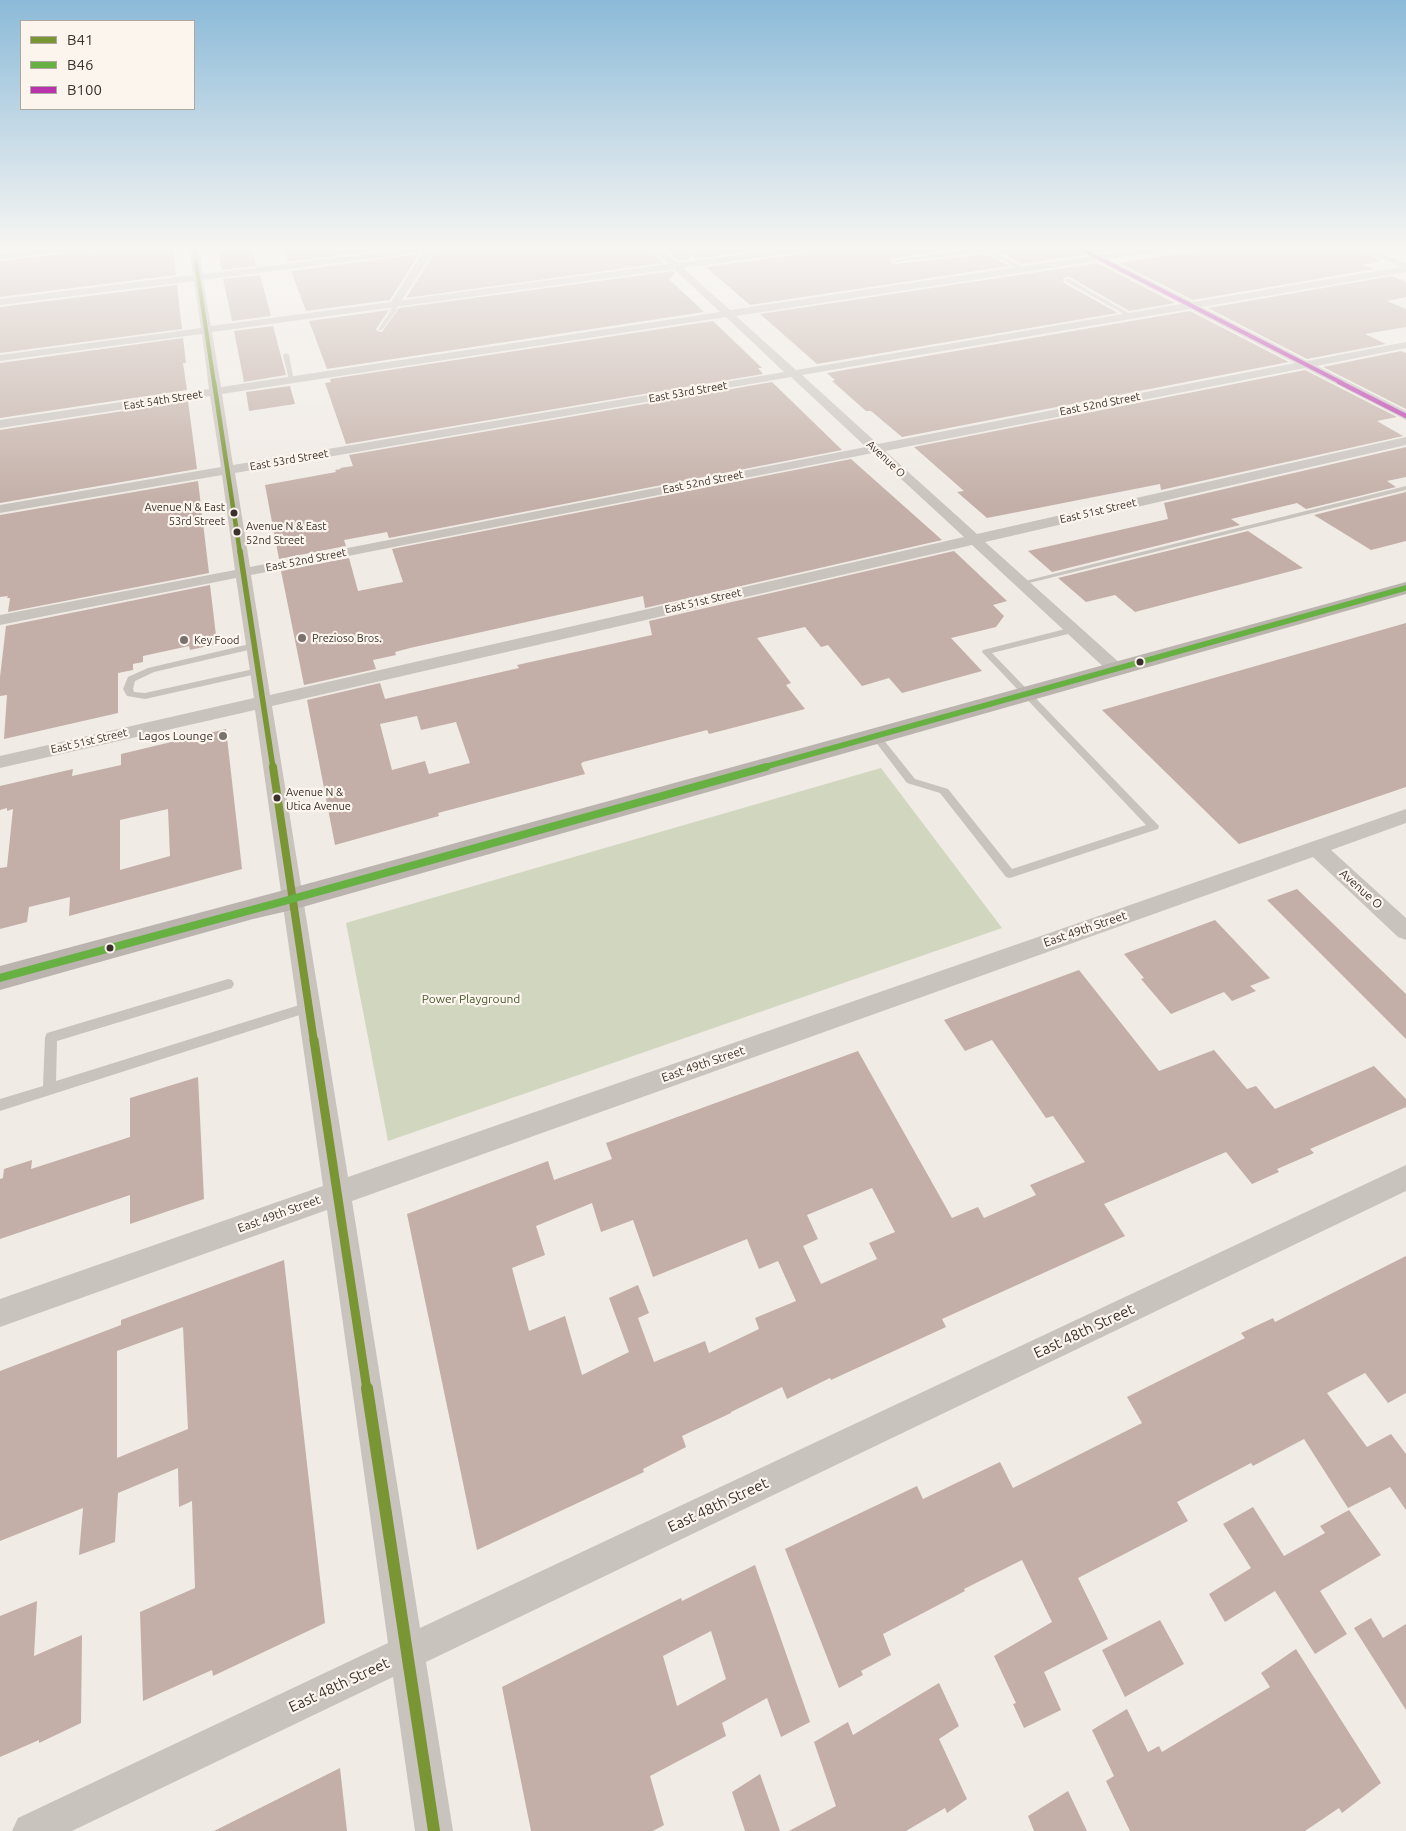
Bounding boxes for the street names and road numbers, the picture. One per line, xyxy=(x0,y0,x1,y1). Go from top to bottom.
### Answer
street label: East 53rd Street xyxy=(648,379,728,405)
street label: East 54th Street xyxy=(123,387,203,413)
street label: East 52nd Street xyxy=(1059,390,1141,418)
street label: Avenue O xyxy=(864,438,908,480)
street label: East 53rd Street xyxy=(249,447,329,473)
street label: East 52nd Street xyxy=(662,468,744,496)
street label: East 51st Street xyxy=(1058,496,1138,526)
street label: East 52nd Street xyxy=(265,546,347,574)
street label: East 51st Street xyxy=(663,586,743,616)
street label: East 51st Street xyxy=(49,726,129,756)
street label: Avenue O xyxy=(1337,866,1385,912)
street label: East 49th Street xyxy=(1042,908,1128,950)
street label: East 49th Street xyxy=(660,1043,746,1085)
street label: East 49th Street xyxy=(236,1192,322,1236)
street label: East 48th Street xyxy=(1031,1300,1137,1362)
street label: East 48th Street xyxy=(665,1474,771,1536)
street label: East 48th Street xyxy=(286,1654,392,1716)

